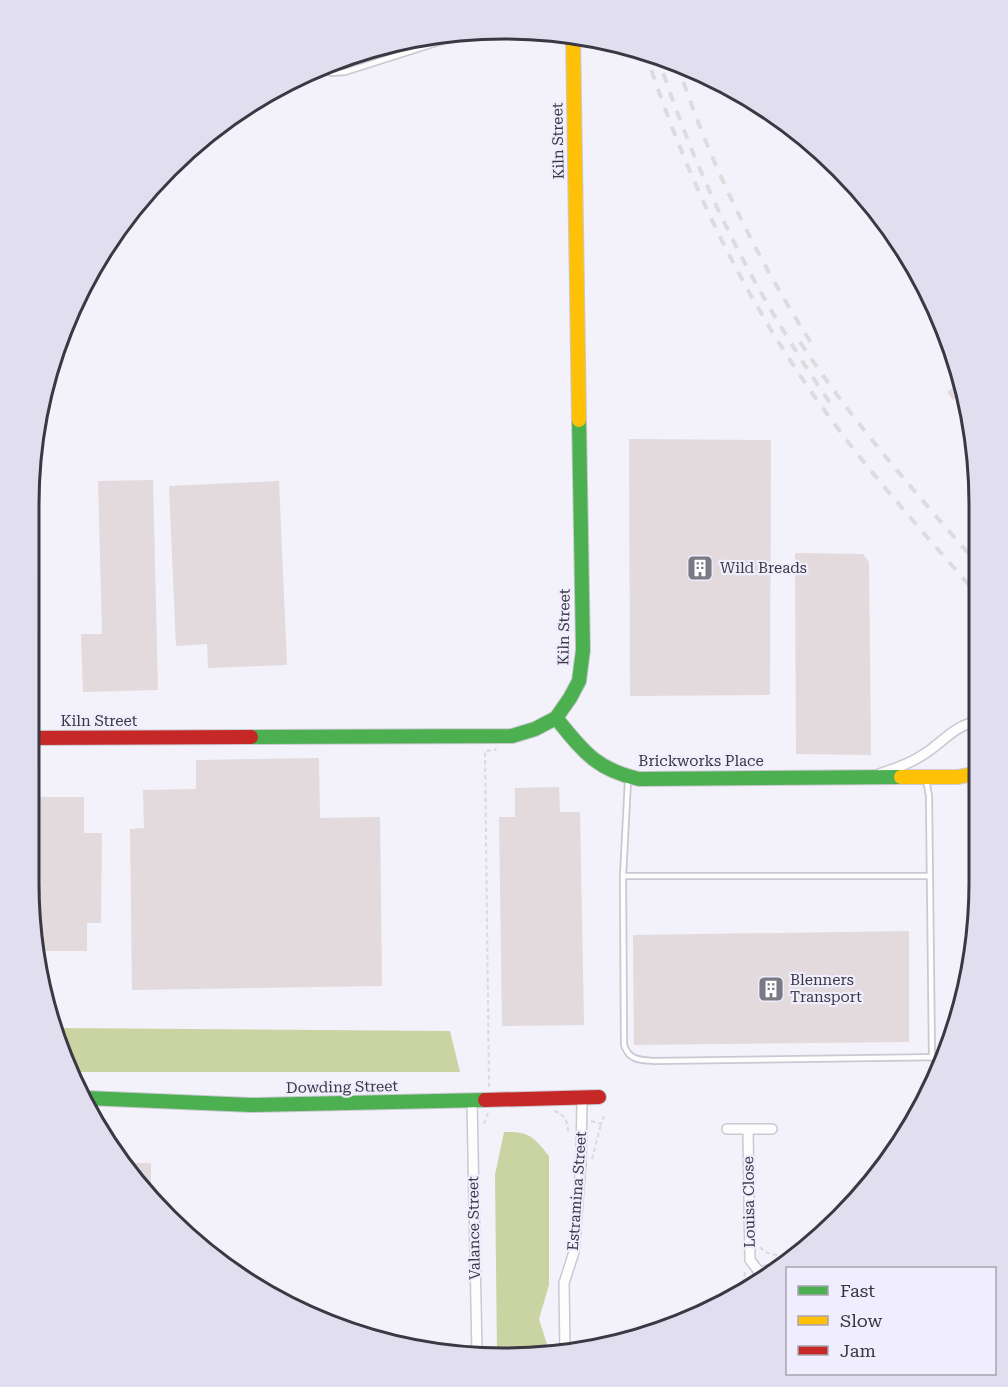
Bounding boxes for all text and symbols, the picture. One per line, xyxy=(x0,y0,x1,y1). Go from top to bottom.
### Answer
street label: Kiln Street xyxy=(548,102,568,180)
building icon: Wild Breads xyxy=(685,553,715,583)
place label: Wild Breads xyxy=(720,559,807,577)
street label: Kiln Street xyxy=(554,588,574,666)
street label: Kiln Street xyxy=(61,712,138,730)
street label: Brickworks Place xyxy=(638,752,764,770)
place label: Blenners Transport xyxy=(790,971,862,1006)
building icon: Blenners Transport xyxy=(756,974,786,1004)
street label: Dowding Street xyxy=(286,1077,399,1097)
street label: Estramina Street xyxy=(564,1130,590,1251)
street label: Louisa Close xyxy=(739,1156,759,1248)
street label: Valance Street xyxy=(464,1176,484,1280)
legend xyxy=(786,1267,996,1375)
text: Fast xyxy=(840,1280,875,1301)
text: Slow xyxy=(840,1310,882,1331)
text: Jam xyxy=(840,1340,876,1361)

